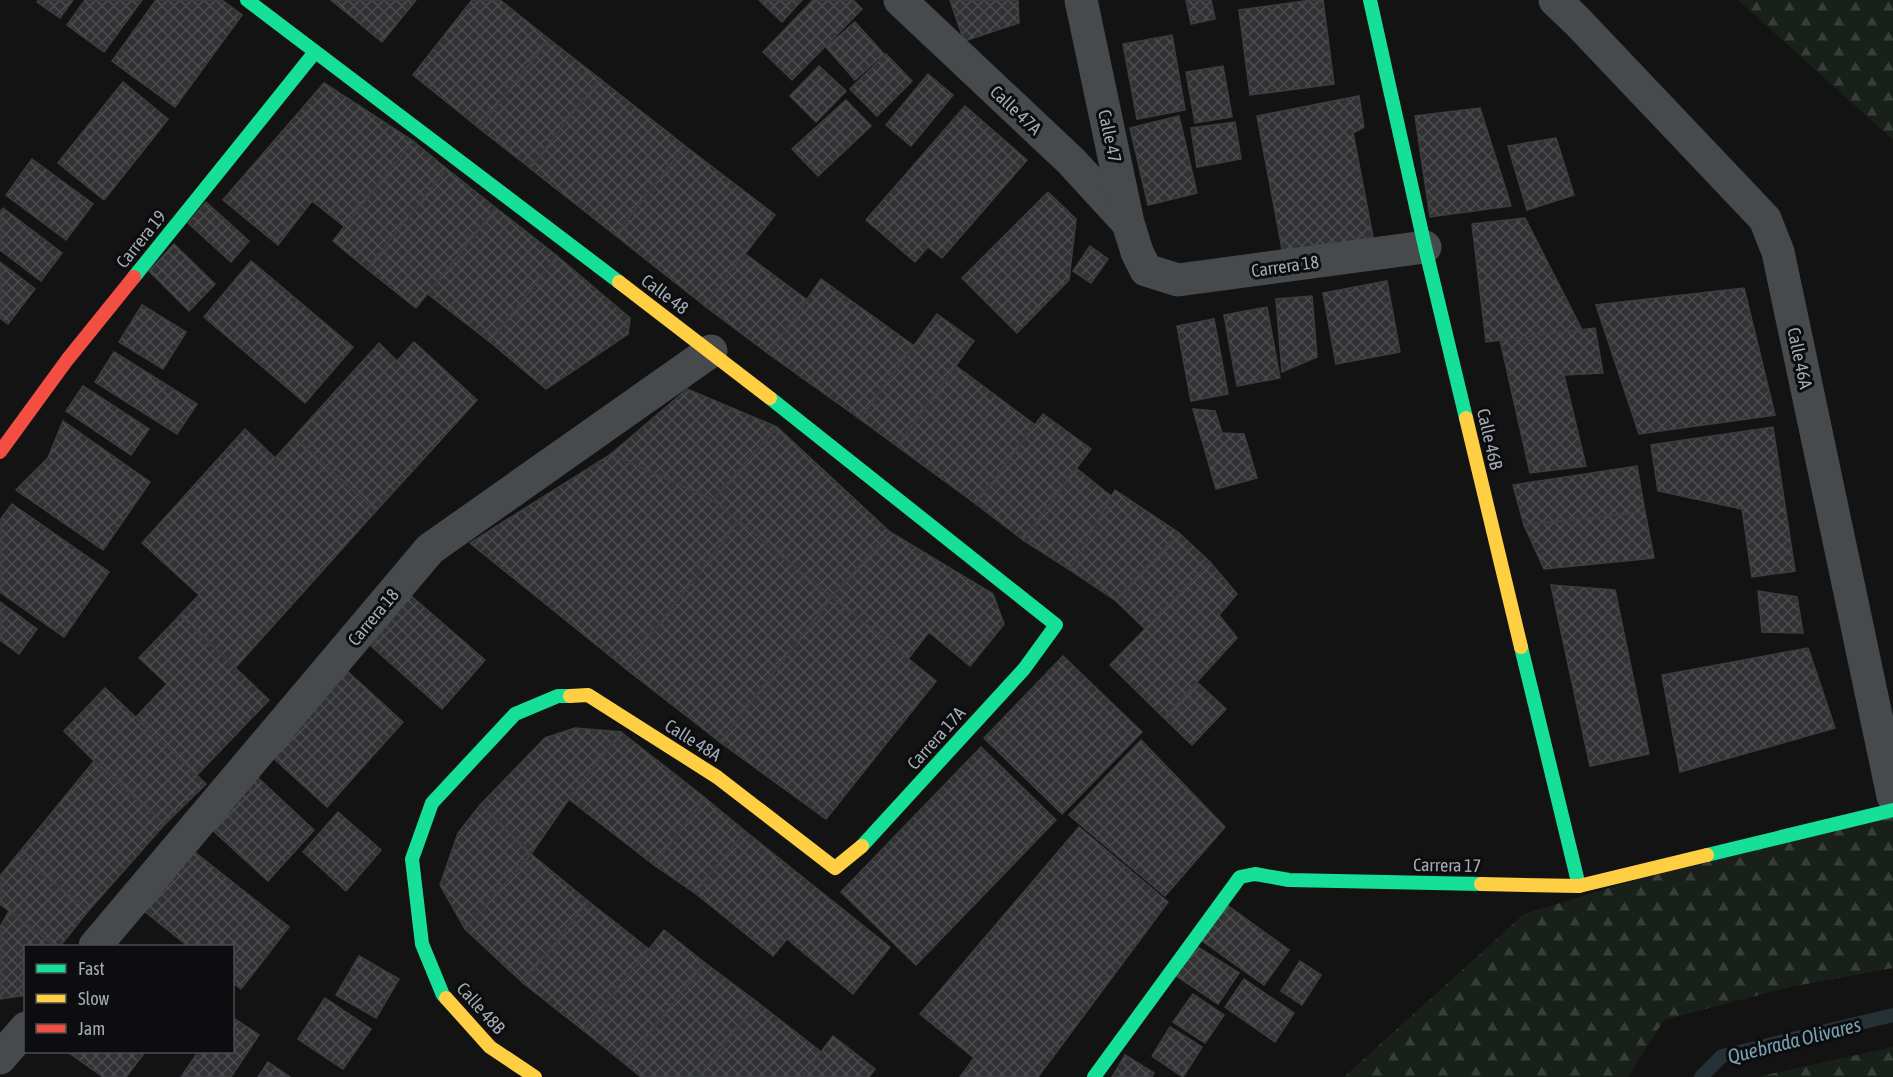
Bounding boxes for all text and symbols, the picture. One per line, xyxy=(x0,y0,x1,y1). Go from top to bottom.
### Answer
street label: Calle 47A xyxy=(986,81,1046,139)
street label: Calle 47 xyxy=(1094,108,1126,164)
street label: Carrera 19 xyxy=(111,206,171,272)
street label: Carrera 18 xyxy=(1250,251,1320,281)
street label: Calle 48 xyxy=(637,270,693,318)
street label: Calle 46A xyxy=(1783,325,1817,391)
street label: Calle 46B xyxy=(1473,406,1507,472)
street label: Carrera 18 xyxy=(343,584,403,650)
street label: Carrera 17A xyxy=(903,702,970,774)
street label: Calle 48A xyxy=(661,715,725,765)
street label: Carrera 17 xyxy=(1413,854,1481,876)
legend xyxy=(24,945,234,1053)
text: Fast xyxy=(78,958,105,979)
street label: Calle 48B xyxy=(452,978,510,1038)
text: Slow xyxy=(78,988,109,1009)
water label: Quebrada Olivares xyxy=(1725,1012,1863,1068)
text: Jam xyxy=(78,1018,105,1039)

